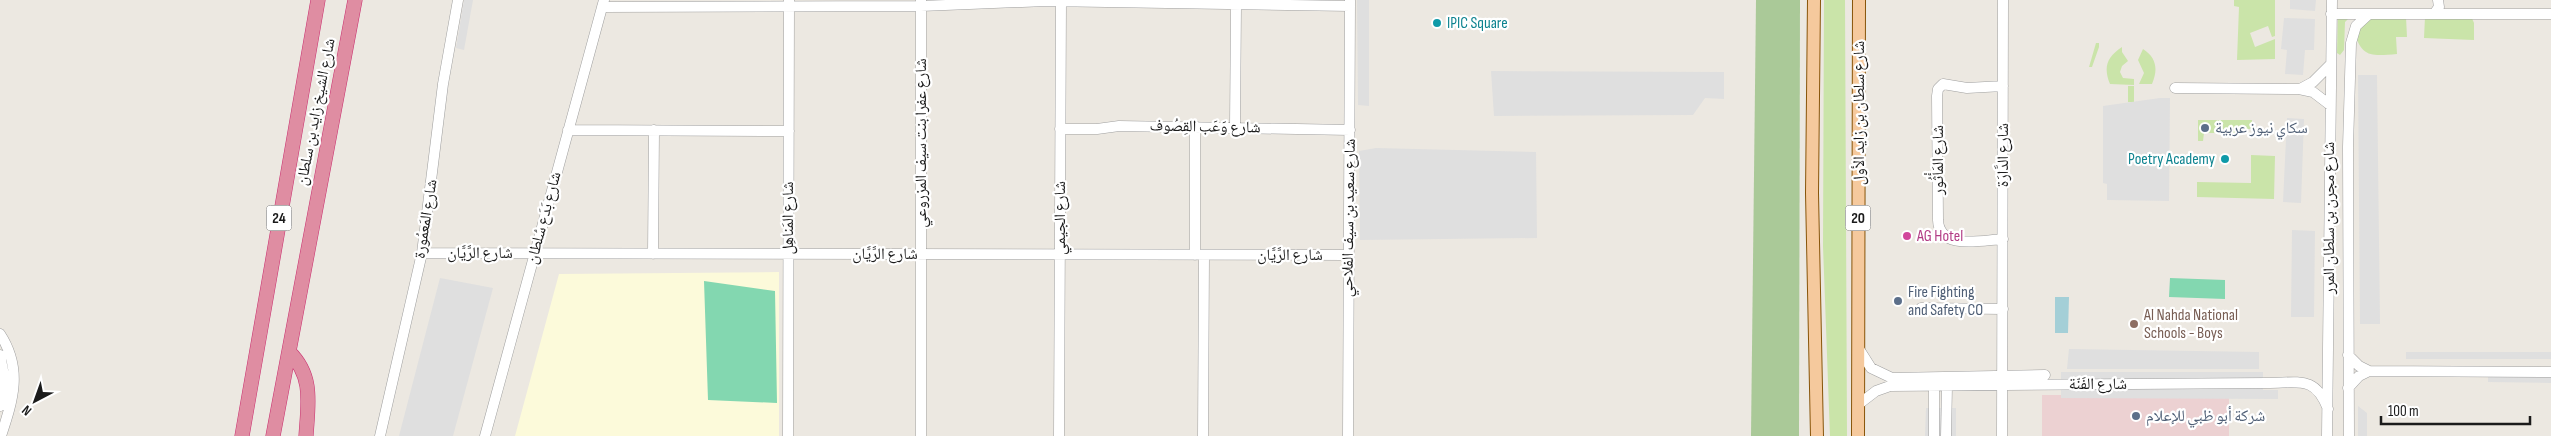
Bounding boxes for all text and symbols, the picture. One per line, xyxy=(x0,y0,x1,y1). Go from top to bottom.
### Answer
place label: IPIC Square xyxy=(1447,14,1508,33)
marker: IPIC Square xyxy=(1431,17,1443,29)
street label: شارع الشيخ زايد بن سلطان xyxy=(292,37,340,187)
street label: شارع سلطان بن زايد الأول xyxy=(1850,41,1869,185)
street label: شارع عفرا بنت سيف المزروعي xyxy=(912,58,933,228)
street label: شارع وَعَب القِصُوف xyxy=(1149,117,1261,137)
place label: سكاي نيوز عربية xyxy=(2215,119,2308,140)
marker: سكاي نيوز عربية xyxy=(2199,122,2211,134)
street label: شارع الدَّارَة xyxy=(1994,123,2013,187)
street label: شارع المَأْثُور xyxy=(1924,125,1948,196)
street label: شارع سعيد بن سيف الفلاحي xyxy=(1338,139,1362,297)
street label: شارع مجرن بن سلطان المرر xyxy=(2320,142,2339,295)
place label: Poetry Academy xyxy=(2128,150,2215,169)
marker: Poetry Academy xyxy=(2219,153,2231,165)
street label: شارع بَدَع سُلطان xyxy=(523,170,565,266)
street label: شارع المَعمُورة xyxy=(410,178,442,260)
street label: شارع المَناهِل xyxy=(779,181,798,255)
street label: شارع الجيمي xyxy=(1051,181,1072,255)
road number: 24 xyxy=(266,206,292,230)
road number: 20 xyxy=(1846,206,1870,230)
place label: AG Hotel xyxy=(1916,227,1963,246)
marker: AG Hotel xyxy=(1901,230,1913,242)
street label: شارع الرَّيَّان xyxy=(447,244,513,263)
street label: شارع الرَّيَّان xyxy=(852,245,918,264)
street label: شارع الرَّيَّان xyxy=(1257,246,1323,265)
place label: Fire Fighting and Safety CO xyxy=(1908,283,1983,320)
marker: Fire Fighting and Safety CO xyxy=(1892,295,1904,307)
place label: Al Nahda National Schools - Boys xyxy=(2143,306,2238,343)
marker: Al Nahda National Schools - Boys xyxy=(2128,318,2140,330)
street label: شارع الفَنّة xyxy=(2069,375,2127,394)
north arrow xyxy=(10,376,60,426)
scale bar xyxy=(2381,394,2530,426)
text: N xyxy=(18,402,35,419)
text: 100 m xyxy=(2388,402,2419,421)
place label: شركة أبو ظبي للإعلام xyxy=(2146,406,2265,428)
marker: شركة أبو ظبي للإعلام xyxy=(2130,410,2142,422)

